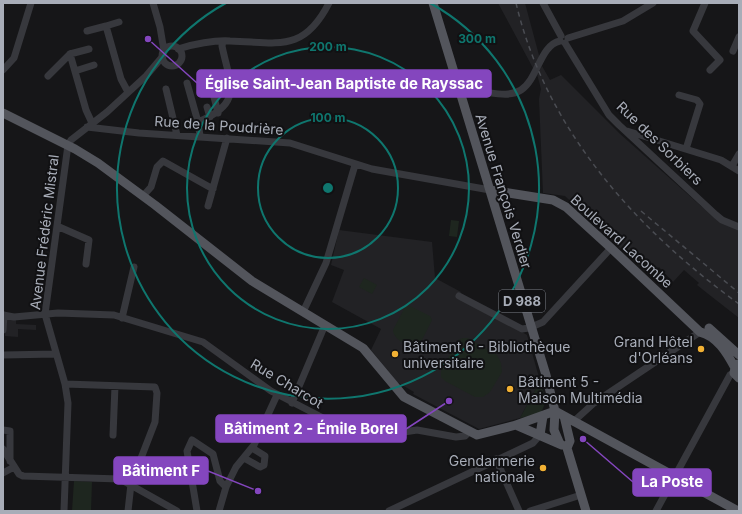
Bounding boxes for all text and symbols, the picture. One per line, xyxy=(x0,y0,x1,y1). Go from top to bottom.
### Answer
text: 300 m xyxy=(458,31,496,46)
text: 200 m xyxy=(309,39,347,54)
callout: Église Saint-Jean Baptiste de Rayssac xyxy=(197,70,491,97)
text: Église Saint-Jean Baptiste de Rayssac xyxy=(205,74,483,93)
street label: Rue des Sorbiers xyxy=(613,98,707,188)
text: 100 m xyxy=(310,110,346,125)
street label: Rue de la Poudrière xyxy=(154,112,284,138)
street label: Avenue François Verdier xyxy=(472,112,536,270)
street label: Avenue Frédéric Mistral xyxy=(26,153,62,311)
centre of rings xyxy=(321,181,335,195)
street label: Boulevard Lacombe xyxy=(567,191,677,291)
road number: D 988 xyxy=(499,290,545,312)
place label: Grand Hôtel d'Orléans xyxy=(614,333,693,366)
place label: Bâtiment 6 - Bibliothèque universitaire xyxy=(403,338,571,371)
marker: Grand Hôtel d'Orléans xyxy=(696,344,706,354)
marker: Bâtiment 6 - Bibliothèque universitaire xyxy=(390,349,400,359)
street label: Rue Charcot xyxy=(248,355,327,412)
place label: Bâtiment 5 - Maison Multimédia xyxy=(518,373,643,406)
marker: Bâtiment 5 - Maison Multimédia xyxy=(505,384,515,394)
callout: Bâtiment 2 - Émile Borel xyxy=(216,415,406,442)
text: Bâtiment 2 - Émile Borel xyxy=(224,419,398,438)
place label: Gendarmerie nationale xyxy=(449,452,535,485)
callout: Bâtiment F xyxy=(114,457,208,484)
text: Bâtiment F xyxy=(122,461,200,480)
marker: Gendarmerie nationale xyxy=(538,463,548,473)
callout: La Poste xyxy=(633,469,711,496)
text: La Poste xyxy=(641,472,703,491)

